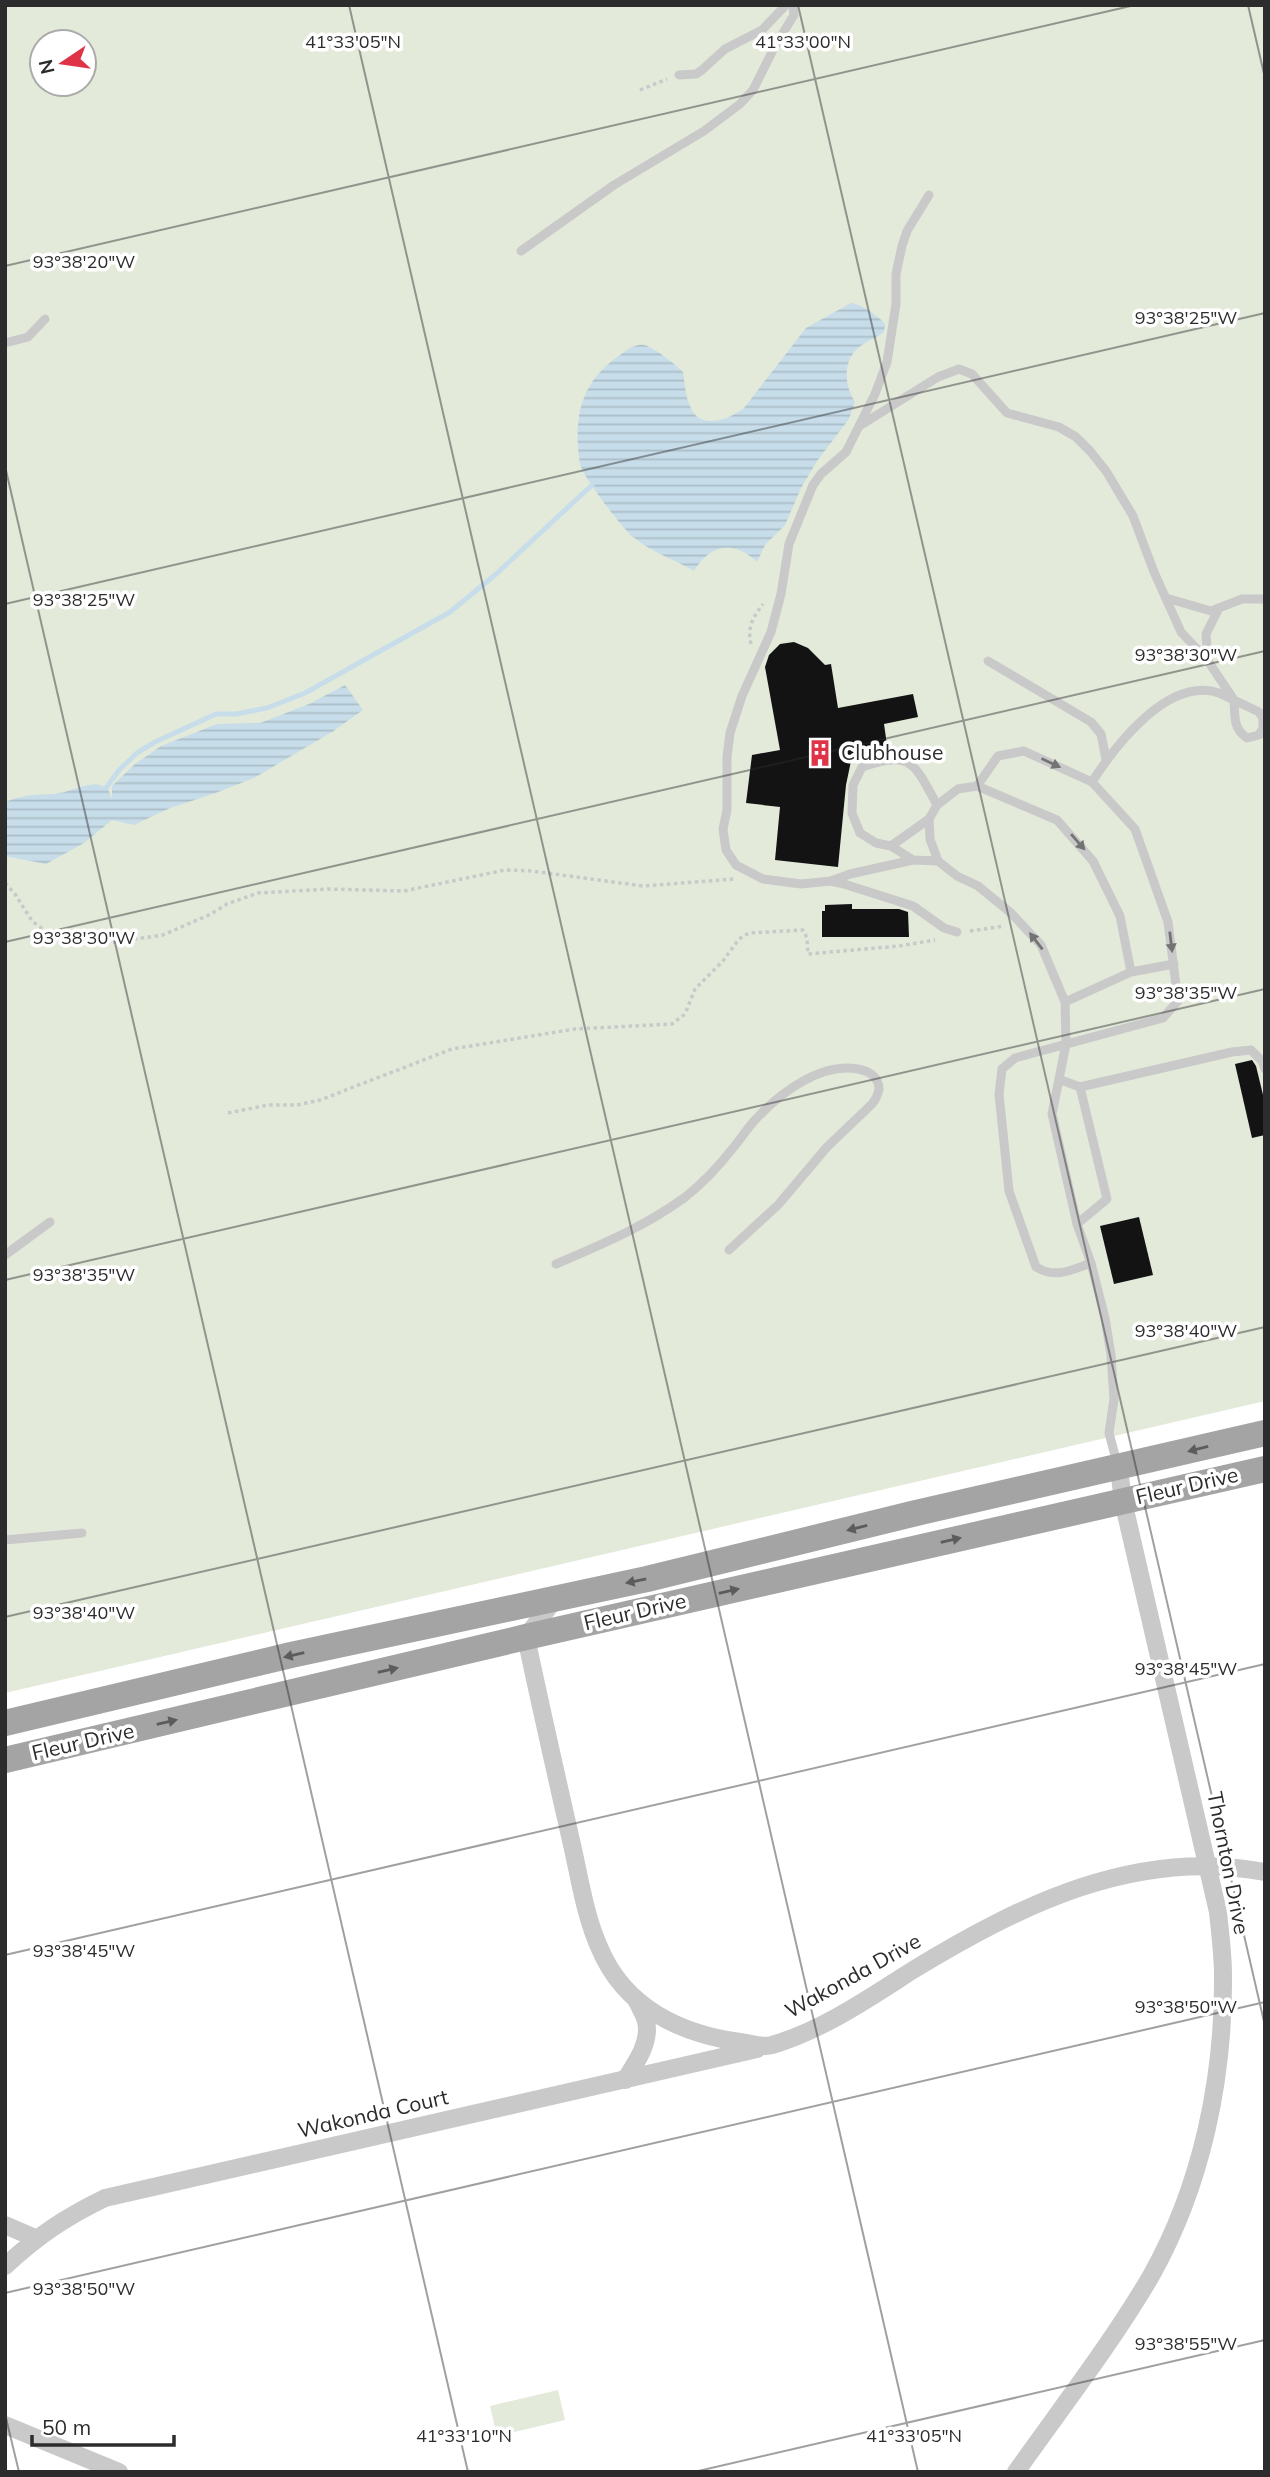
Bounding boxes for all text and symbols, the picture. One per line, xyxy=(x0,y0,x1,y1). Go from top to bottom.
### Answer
north arrow xyxy=(28,28,98,98)
text: 41°33'05"N xyxy=(305,30,401,53)
text: 41°33'00"N xyxy=(755,30,851,53)
text: N xyxy=(33,57,60,77)
text: 93°38'20"W xyxy=(33,250,135,273)
text: 93°38'25"W xyxy=(1135,306,1237,329)
text: 93°38'25"W xyxy=(33,588,135,611)
text: 93°38'30"W xyxy=(1135,643,1237,666)
building icon: Clubhouse xyxy=(805,738,835,768)
place label: Clubhouse xyxy=(841,739,943,765)
one-way arrow xyxy=(1041,758,1061,769)
one-way arrow xyxy=(1070,833,1086,851)
text: 93°38'30"W xyxy=(33,926,135,949)
one-way arrow xyxy=(1165,931,1176,953)
one-way arrow xyxy=(1028,933,1043,951)
text: 93°38'35"W xyxy=(1135,981,1237,1004)
text: 93°38'35"W xyxy=(33,1263,135,1286)
text: 93°38'40"W xyxy=(1135,1319,1237,1342)
one-way arrow xyxy=(1187,1444,1209,1455)
street label: Fleur Drive xyxy=(1133,1461,1240,1509)
one-way arrow xyxy=(846,1522,868,1533)
one-way arrow xyxy=(940,1534,962,1545)
one-way arrow xyxy=(625,1576,647,1587)
one-way arrow xyxy=(719,1585,741,1596)
street label: Fleur Drive xyxy=(581,1587,688,1635)
text: 93°38'40"W xyxy=(33,1601,135,1624)
one-way arrow xyxy=(283,1649,305,1660)
text: 93°38'45"W xyxy=(1135,1657,1237,1680)
one-way arrow xyxy=(378,1664,400,1675)
one-way arrow xyxy=(156,1716,178,1727)
street label: Fleur Drive xyxy=(29,1717,136,1765)
street label: Thornton Drive xyxy=(1202,1789,1256,1936)
street label: Wakonda Drive xyxy=(780,1927,925,2023)
text: 93°38'45"W xyxy=(33,1939,135,1962)
text: 93°38'50"W xyxy=(1135,1995,1237,2018)
street label: Wakonda Court xyxy=(295,2083,451,2143)
text: 93°38'50"W xyxy=(33,2277,135,2300)
text: 93°38'55"W xyxy=(1135,2332,1237,2355)
scale bar xyxy=(32,2404,173,2448)
text: 50 m xyxy=(42,2414,91,2440)
text: 41°33'10"N xyxy=(416,2424,512,2447)
text: 41°33'05"N xyxy=(866,2424,962,2447)

